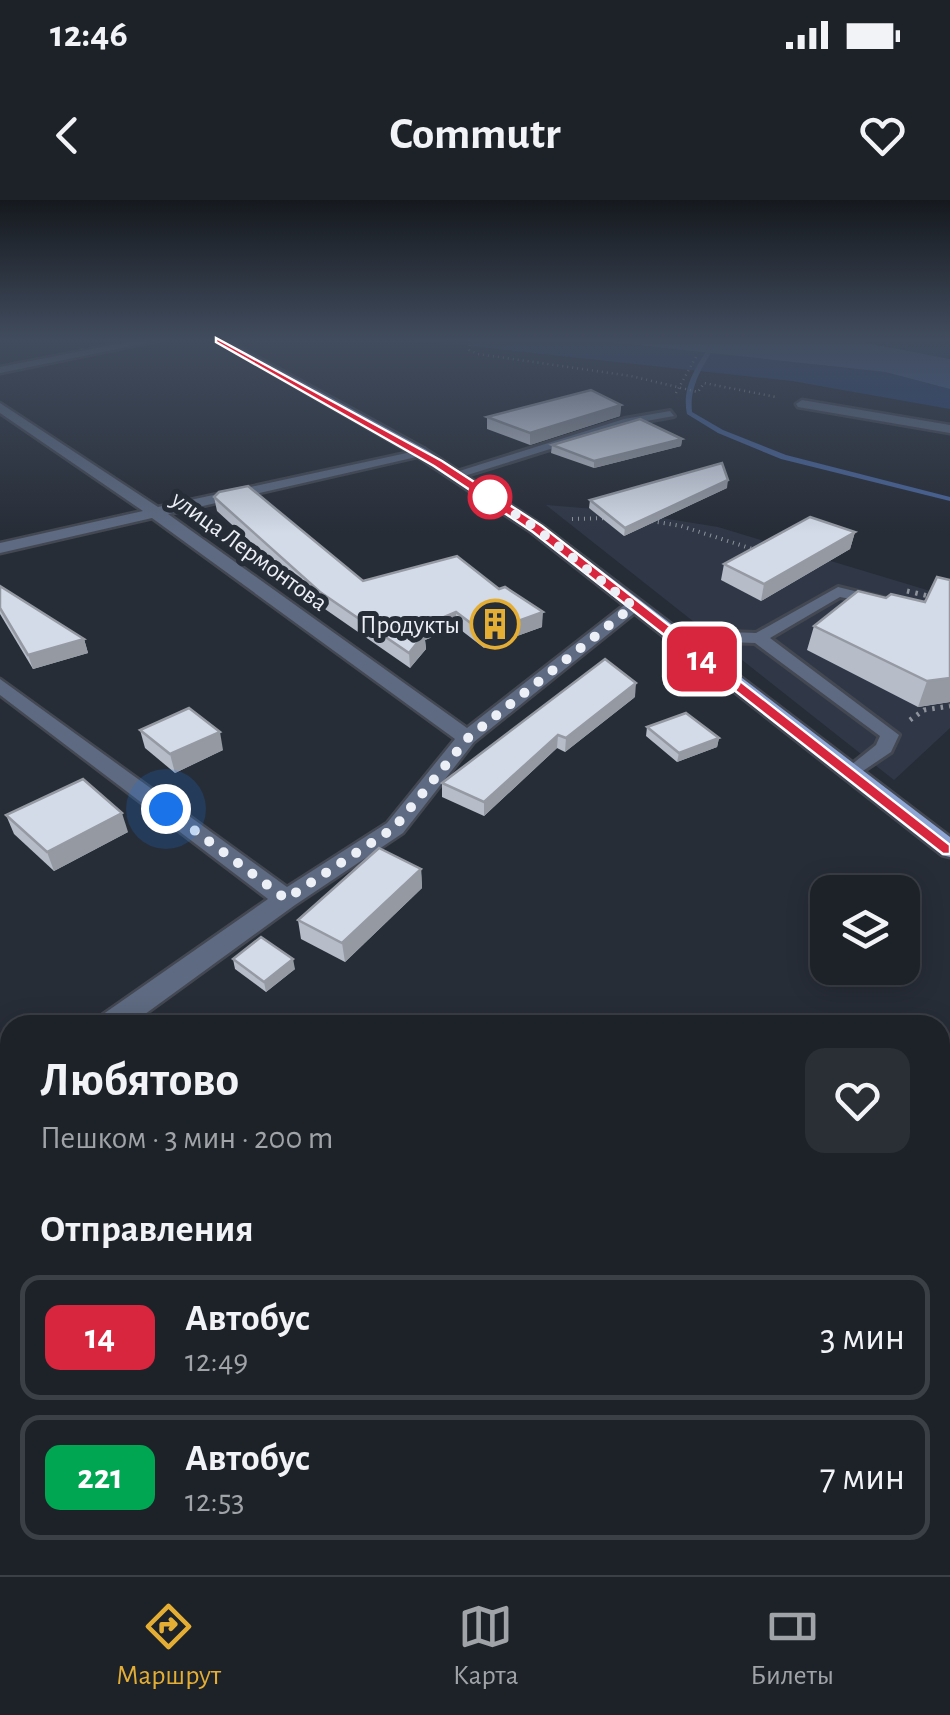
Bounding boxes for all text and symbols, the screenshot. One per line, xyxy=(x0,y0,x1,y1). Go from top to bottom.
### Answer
text: 12:46 xyxy=(50,16,128,54)
icon: back xyxy=(40,108,95,163)
icon: heart xyxy=(855,108,910,163)
text: Commutr xyxy=(389,112,561,157)
unlabelled marker xyxy=(469,476,511,518)
street label: улица Лермонтова xyxy=(166,486,332,616)
building icon: Продукты xyxy=(469,598,521,650)
place label: Продукты xyxy=(360,613,460,638)
line badge: 14 xyxy=(657,626,747,692)
text: 14 xyxy=(687,642,717,677)
your location xyxy=(141,784,191,834)
map controls xyxy=(810,875,920,985)
button: layers xyxy=(810,875,920,985)
button: heart xyxy=(805,1048,910,1153)
text: Любятово xyxy=(40,1057,239,1105)
text: Пешком · 3 мин · 200 m xyxy=(40,1122,333,1154)
text: Отправления xyxy=(40,1211,254,1249)
text: Автобус xyxy=(185,1300,310,1338)
text: 3 мин xyxy=(820,1319,905,1357)
text: 14 xyxy=(85,1320,115,1355)
text: 12:49 xyxy=(185,1345,248,1377)
text: Автобус xyxy=(185,1440,310,1478)
text: 7 мин xyxy=(820,1459,905,1497)
text: 221 xyxy=(77,1460,123,1495)
text: 12:53 xyxy=(185,1485,244,1517)
tab: Маршрут xyxy=(116,1599,221,1693)
tab: Карта xyxy=(453,1599,518,1693)
tab: Билеты xyxy=(750,1599,834,1693)

